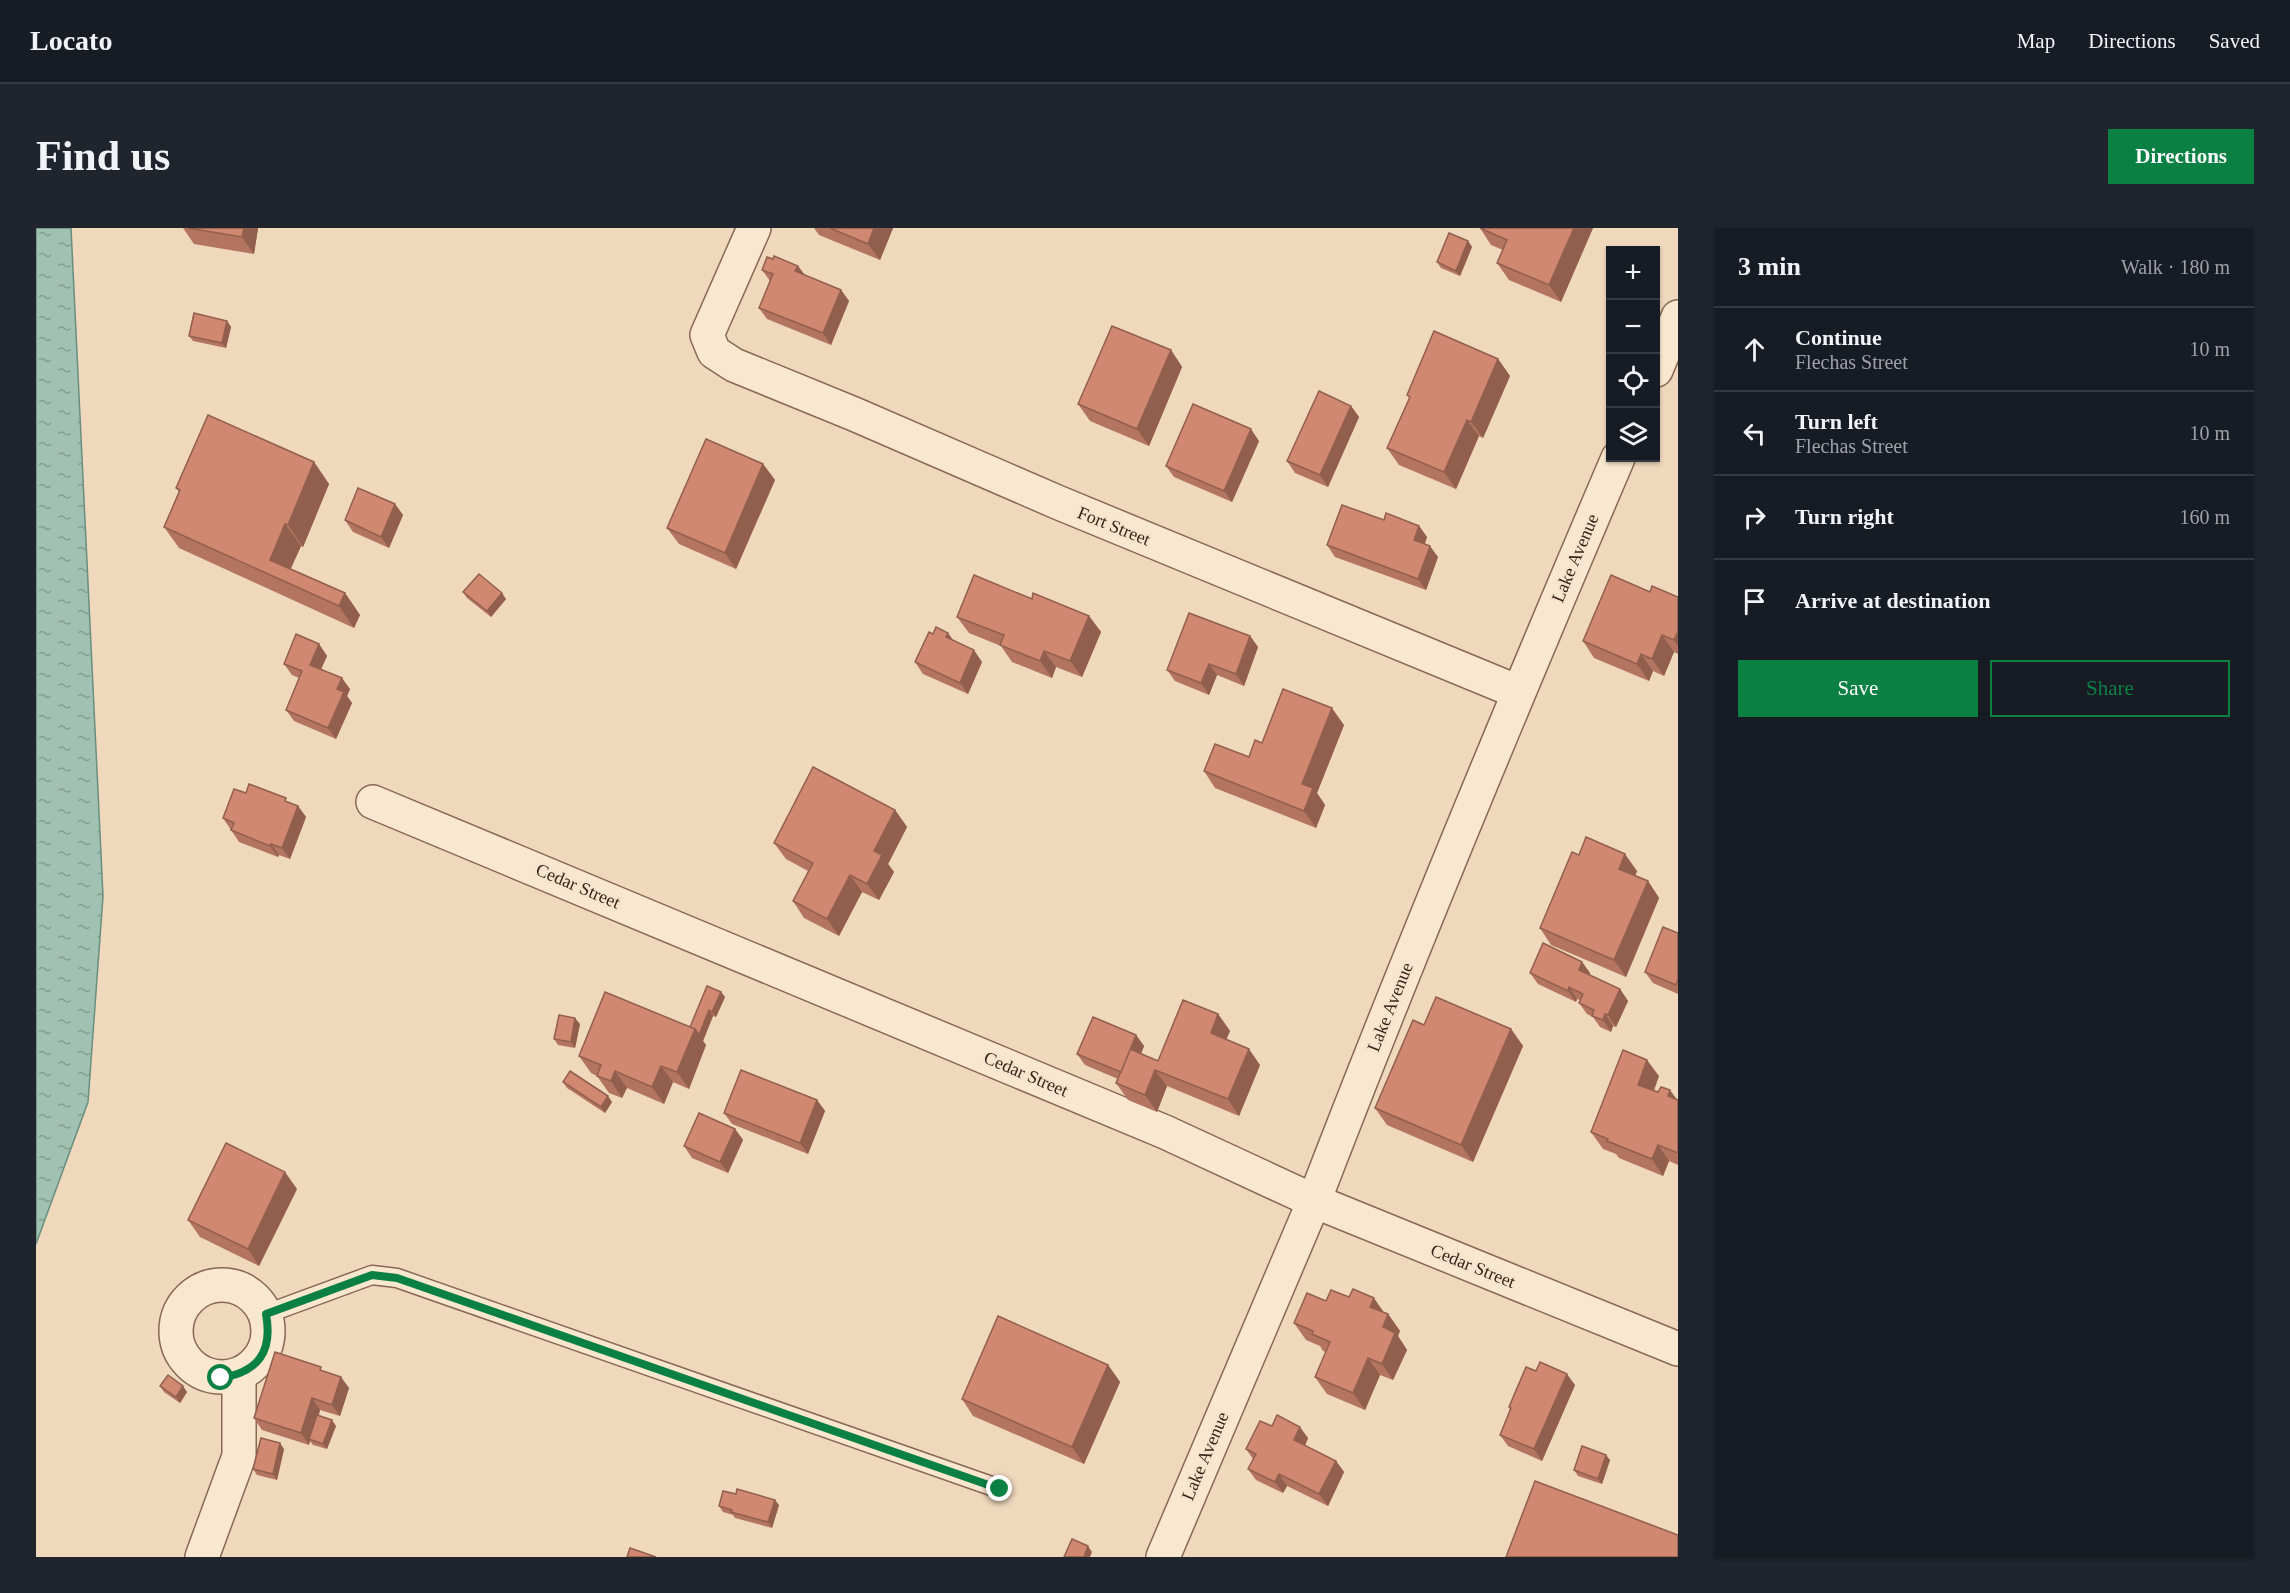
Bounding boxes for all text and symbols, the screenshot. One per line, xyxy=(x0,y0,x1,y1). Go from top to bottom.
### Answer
text: Locato xyxy=(30,25,112,56)
text: Map xyxy=(2017,29,2055,53)
text: Directions xyxy=(2088,29,2176,53)
text: Saved xyxy=(2209,29,2260,53)
button: Directions xyxy=(2108,129,2254,184)
text: Find us xyxy=(36,133,170,179)
map controls xyxy=(1606,246,1660,462)
button: + xyxy=(1606,246,1660,300)
text: 3 min xyxy=(1738,252,1801,281)
text: Walk · 180 m xyxy=(2121,256,2230,278)
button: − xyxy=(1606,300,1660,354)
text: Continue xyxy=(1795,325,1882,350)
icon: ahead xyxy=(1738,333,1771,366)
text: 10 m xyxy=(2189,338,2230,360)
text: Flechas Street xyxy=(1795,351,1908,373)
button: locate xyxy=(1606,354,1660,408)
button: layers xyxy=(1606,408,1660,462)
text: Turn left xyxy=(1795,409,1878,434)
icon: left xyxy=(1738,417,1771,450)
text: 10 m xyxy=(2189,422,2230,444)
text: Flechas Street xyxy=(1795,435,1908,457)
icon: right xyxy=(1738,501,1771,534)
street label: Fort Street xyxy=(1075,502,1153,550)
text: Turn right xyxy=(1795,504,1894,529)
text: 160 m xyxy=(2179,506,2230,528)
street label: Lake Avenue xyxy=(1547,511,1603,605)
icon: arrive xyxy=(1738,585,1771,618)
text: Arrive at destination xyxy=(1795,588,1991,613)
button: Save xyxy=(1738,660,1978,717)
button: Share xyxy=(1990,660,2230,717)
street label: Cedar Street xyxy=(533,859,623,913)
street label: Lake Avenue xyxy=(1363,960,1417,1054)
street label: Cedar Street xyxy=(981,1047,1071,1101)
street label: Cedar Street xyxy=(1428,1240,1518,1292)
route start xyxy=(207,1364,233,1390)
street label: Lake Avenue xyxy=(1177,1409,1233,1503)
route end xyxy=(986,1475,1012,1501)

